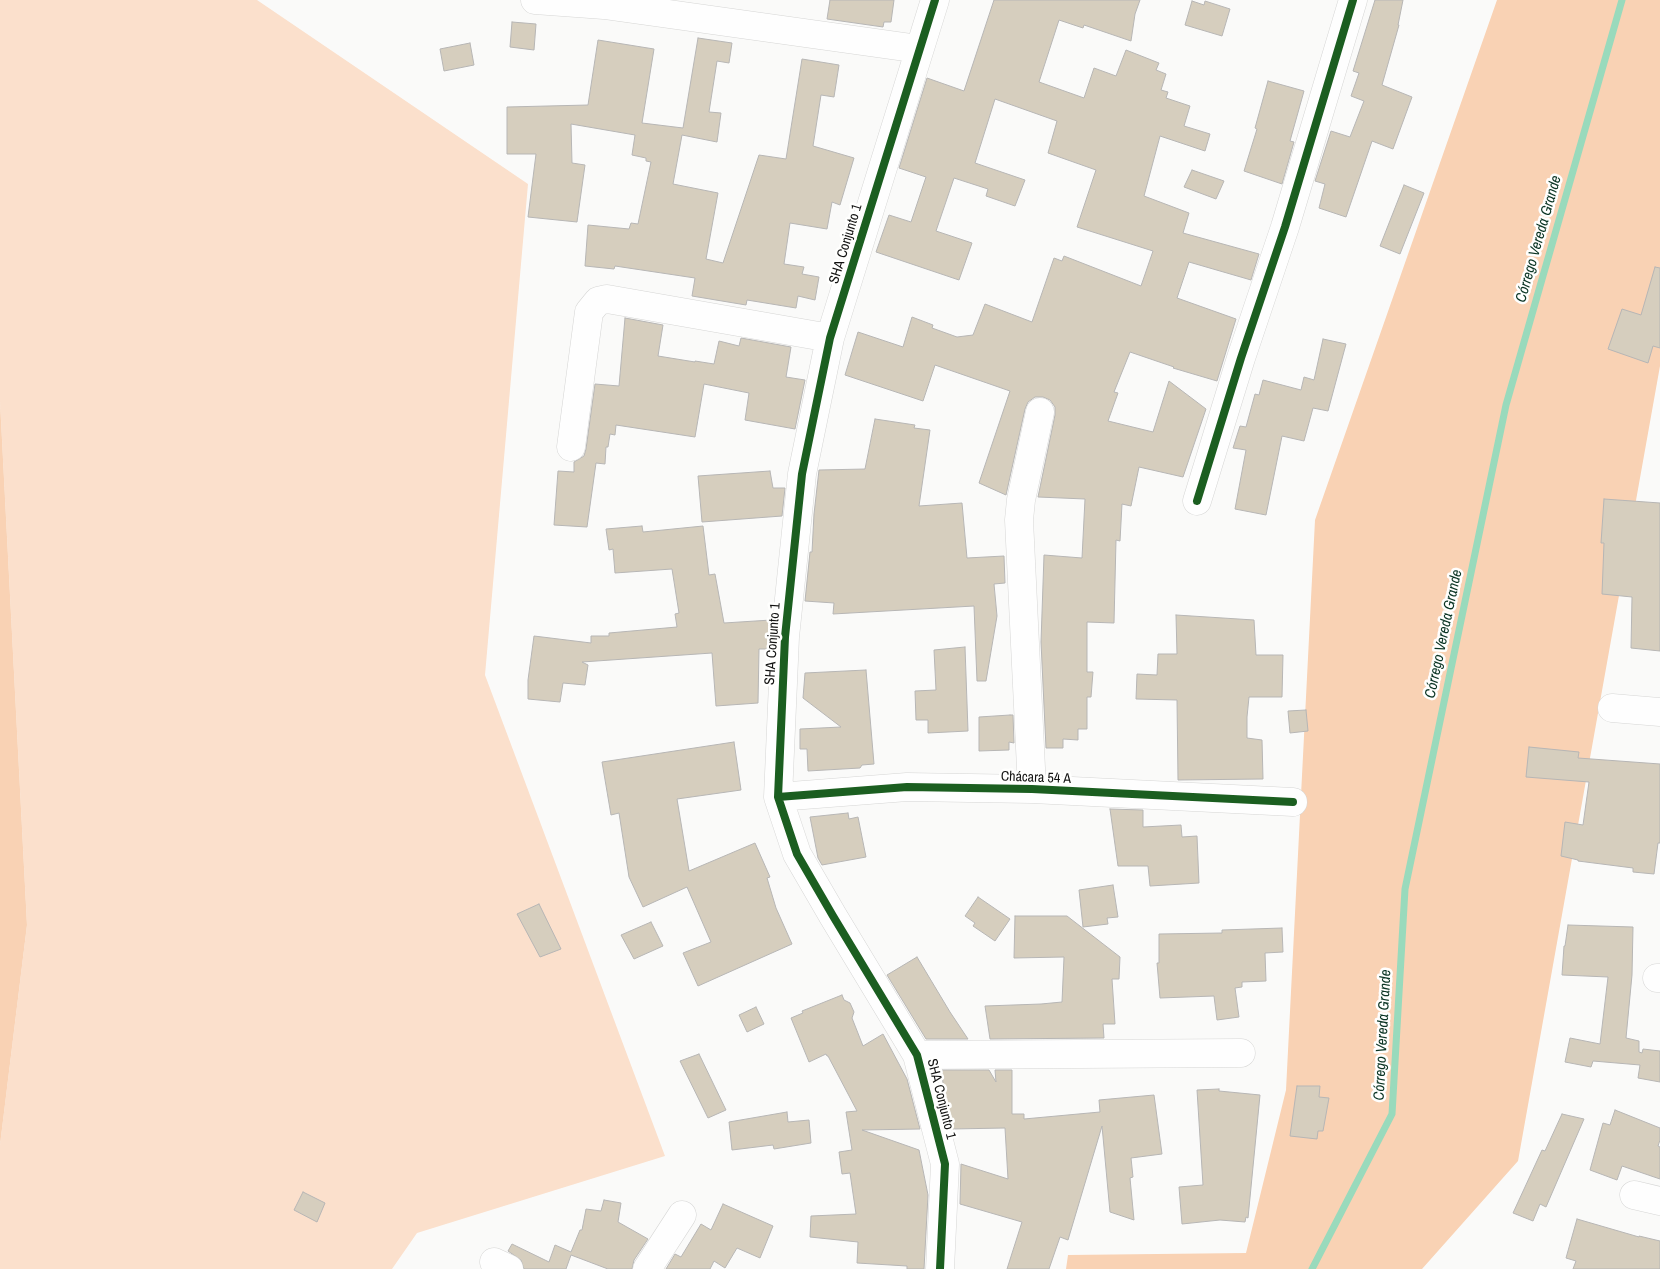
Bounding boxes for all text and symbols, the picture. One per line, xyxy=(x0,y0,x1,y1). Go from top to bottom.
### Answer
water label: Córrego Vereda Grande xyxy=(1512,173,1566,305)
street label: SHA Conjunto 1 xyxy=(826,202,866,286)
water label: Córrego Vereda Grande xyxy=(1422,568,1466,700)
street label: SHA Conjunto 1 xyxy=(762,602,784,686)
street label: Chácara 54 A xyxy=(1001,768,1071,788)
water label: Córrego Vereda Grande xyxy=(1371,969,1395,1101)
street label: SHA Conjunto 1 xyxy=(923,1057,959,1141)

